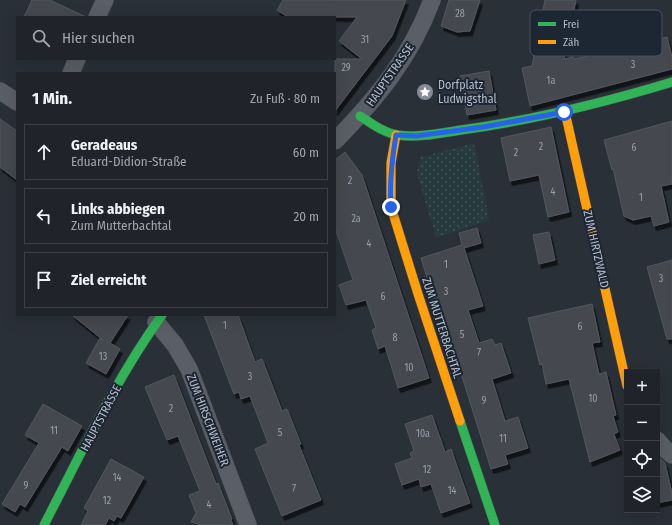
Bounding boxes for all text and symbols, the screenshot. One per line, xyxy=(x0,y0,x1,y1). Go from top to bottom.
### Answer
house number: 28 xyxy=(455,8,465,20)
legend xyxy=(530,10,662,56)
search box xyxy=(16,16,336,60)
text: Frei xyxy=(563,18,579,31)
icon: search xyxy=(30,27,52,49)
text: Hier suchen xyxy=(62,29,135,47)
house number: 31 xyxy=(361,34,369,46)
text: Zäh xyxy=(563,36,579,49)
street label: HAUPTSTRASSE xyxy=(363,41,417,109)
house number: 3 xyxy=(631,59,636,71)
house number: 29 xyxy=(341,62,351,74)
house number: 1a xyxy=(547,75,555,87)
place label: Dorfplatz Ludwigsthal xyxy=(438,78,497,106)
place icon: Dorfplatz Ludwigsthal xyxy=(415,82,435,102)
text: 1 Min. xyxy=(32,88,72,109)
text: Zu Fuß · 80 m xyxy=(250,91,320,106)
route start xyxy=(555,103,573,121)
text: Geradeaus xyxy=(71,136,137,154)
icon: ahead xyxy=(33,141,55,163)
house number: 2 xyxy=(539,141,544,153)
house number: 6 xyxy=(632,142,637,154)
text: 60 m xyxy=(293,145,319,160)
house number: 2 xyxy=(514,147,519,159)
text: Eduard-Didion-Straße xyxy=(71,154,187,169)
house number: 2 xyxy=(348,175,353,187)
house number: 4 xyxy=(551,186,556,198)
house number: 1 xyxy=(639,192,643,204)
route end xyxy=(382,198,400,216)
text: Links abbiegen xyxy=(71,200,165,218)
icon: left xyxy=(33,205,55,227)
text: 20 m xyxy=(293,209,319,224)
street label: ZUM HIRTZWALD xyxy=(580,209,612,289)
house number: 2a xyxy=(351,213,361,225)
text: Zum Mutterbachtal xyxy=(71,218,171,233)
house number: 4 xyxy=(367,238,372,250)
house number: 1 xyxy=(444,259,448,271)
icon: arrive xyxy=(33,269,55,291)
text: Ziel erreicht xyxy=(71,271,146,289)
house number: 3 xyxy=(659,273,664,285)
street label: ZUM MUTTERBACHTAL xyxy=(419,276,465,381)
house number: 3 xyxy=(444,286,449,298)
house number: 6 xyxy=(381,291,386,303)
house number: 1 xyxy=(223,320,227,332)
house number: 6 xyxy=(578,321,583,333)
house number: 5 xyxy=(460,329,465,341)
house number: 8 xyxy=(393,332,398,344)
house number: 7 xyxy=(477,347,481,359)
house number: 13 xyxy=(99,351,108,363)
house number: 10 xyxy=(404,362,414,374)
map controls xyxy=(624,369,660,513)
button: + xyxy=(624,369,660,405)
house number: 3 xyxy=(248,371,253,383)
street label: ZUM HIRSCHWEIHER xyxy=(184,372,232,468)
street label: HAUPTSTRASSE xyxy=(78,382,125,454)
house number: 10 xyxy=(588,393,598,405)
house number: 9 xyxy=(482,395,487,407)
house number: 2 xyxy=(169,403,174,415)
button: − xyxy=(624,405,660,441)
house number: 11 xyxy=(50,425,58,437)
house number: 5 xyxy=(278,427,283,439)
house number: 10a xyxy=(416,428,430,440)
house number: 11 xyxy=(499,433,507,445)
button: locate xyxy=(624,441,660,477)
house number: 12 xyxy=(423,464,432,476)
house number: 14 xyxy=(113,472,122,484)
button: layers xyxy=(624,477,660,513)
house number: 9 xyxy=(24,480,29,492)
house number: 7 xyxy=(292,483,296,495)
house number: 14 xyxy=(448,485,457,497)
house number: 12 xyxy=(103,495,112,507)
house number: 4 xyxy=(207,499,212,511)

